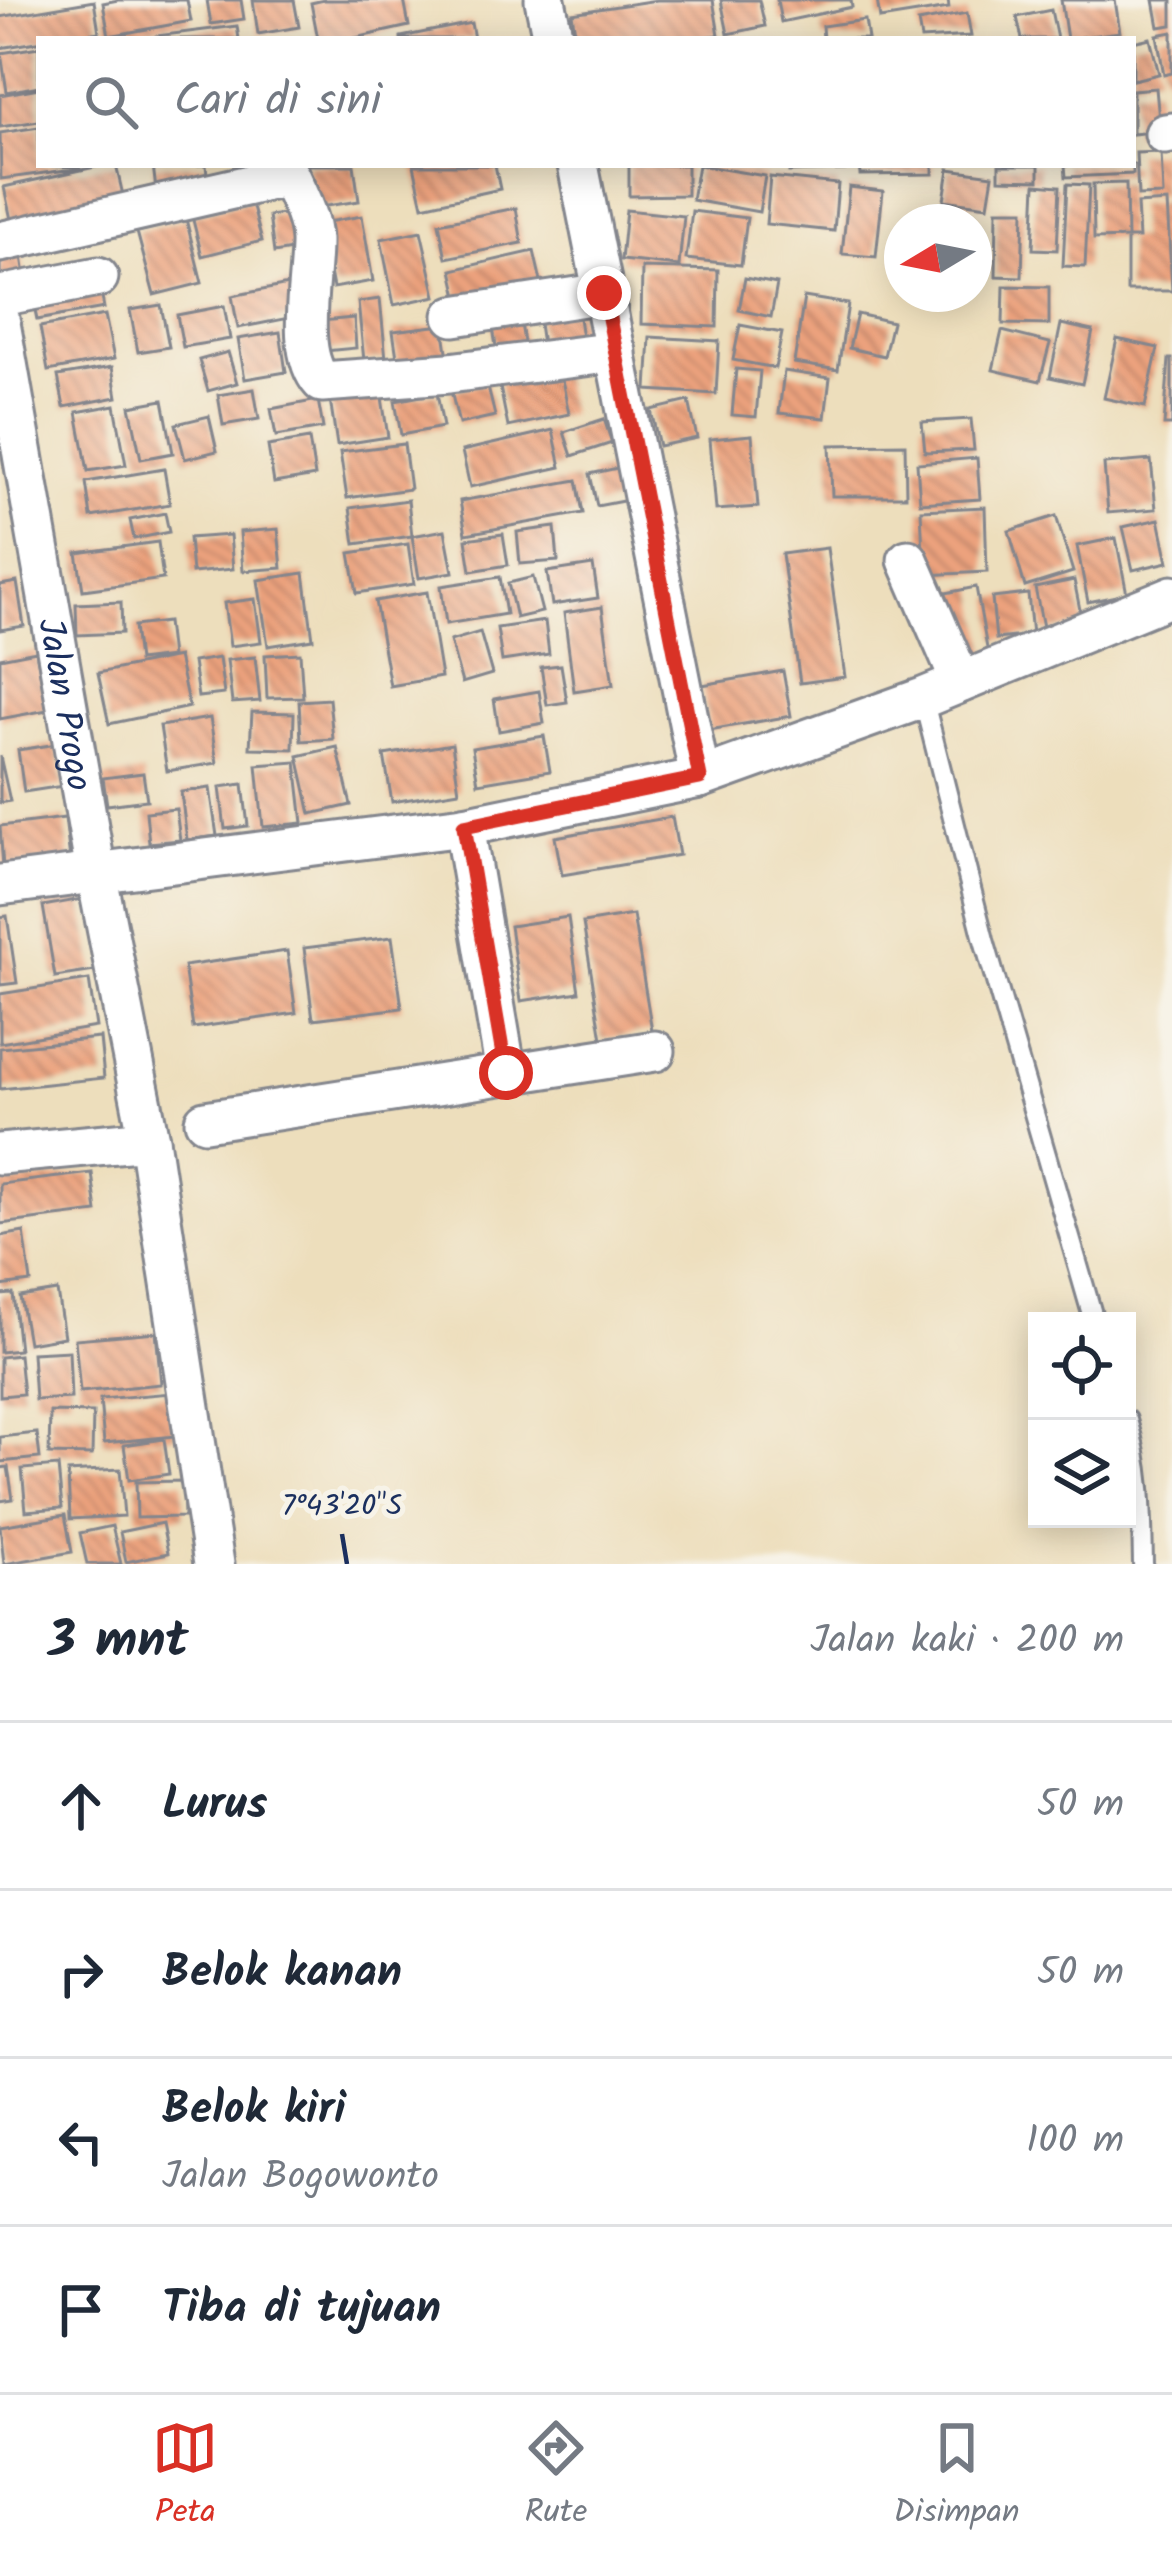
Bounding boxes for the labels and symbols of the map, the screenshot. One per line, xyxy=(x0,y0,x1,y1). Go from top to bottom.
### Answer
north arrow xyxy=(884,204,992,312)
route end xyxy=(577,266,631,320)
street label: Jalan Progo xyxy=(20,614,106,796)
route start xyxy=(479,1046,533,1100)
text: 7°43'20"S xyxy=(282,1483,402,1531)

